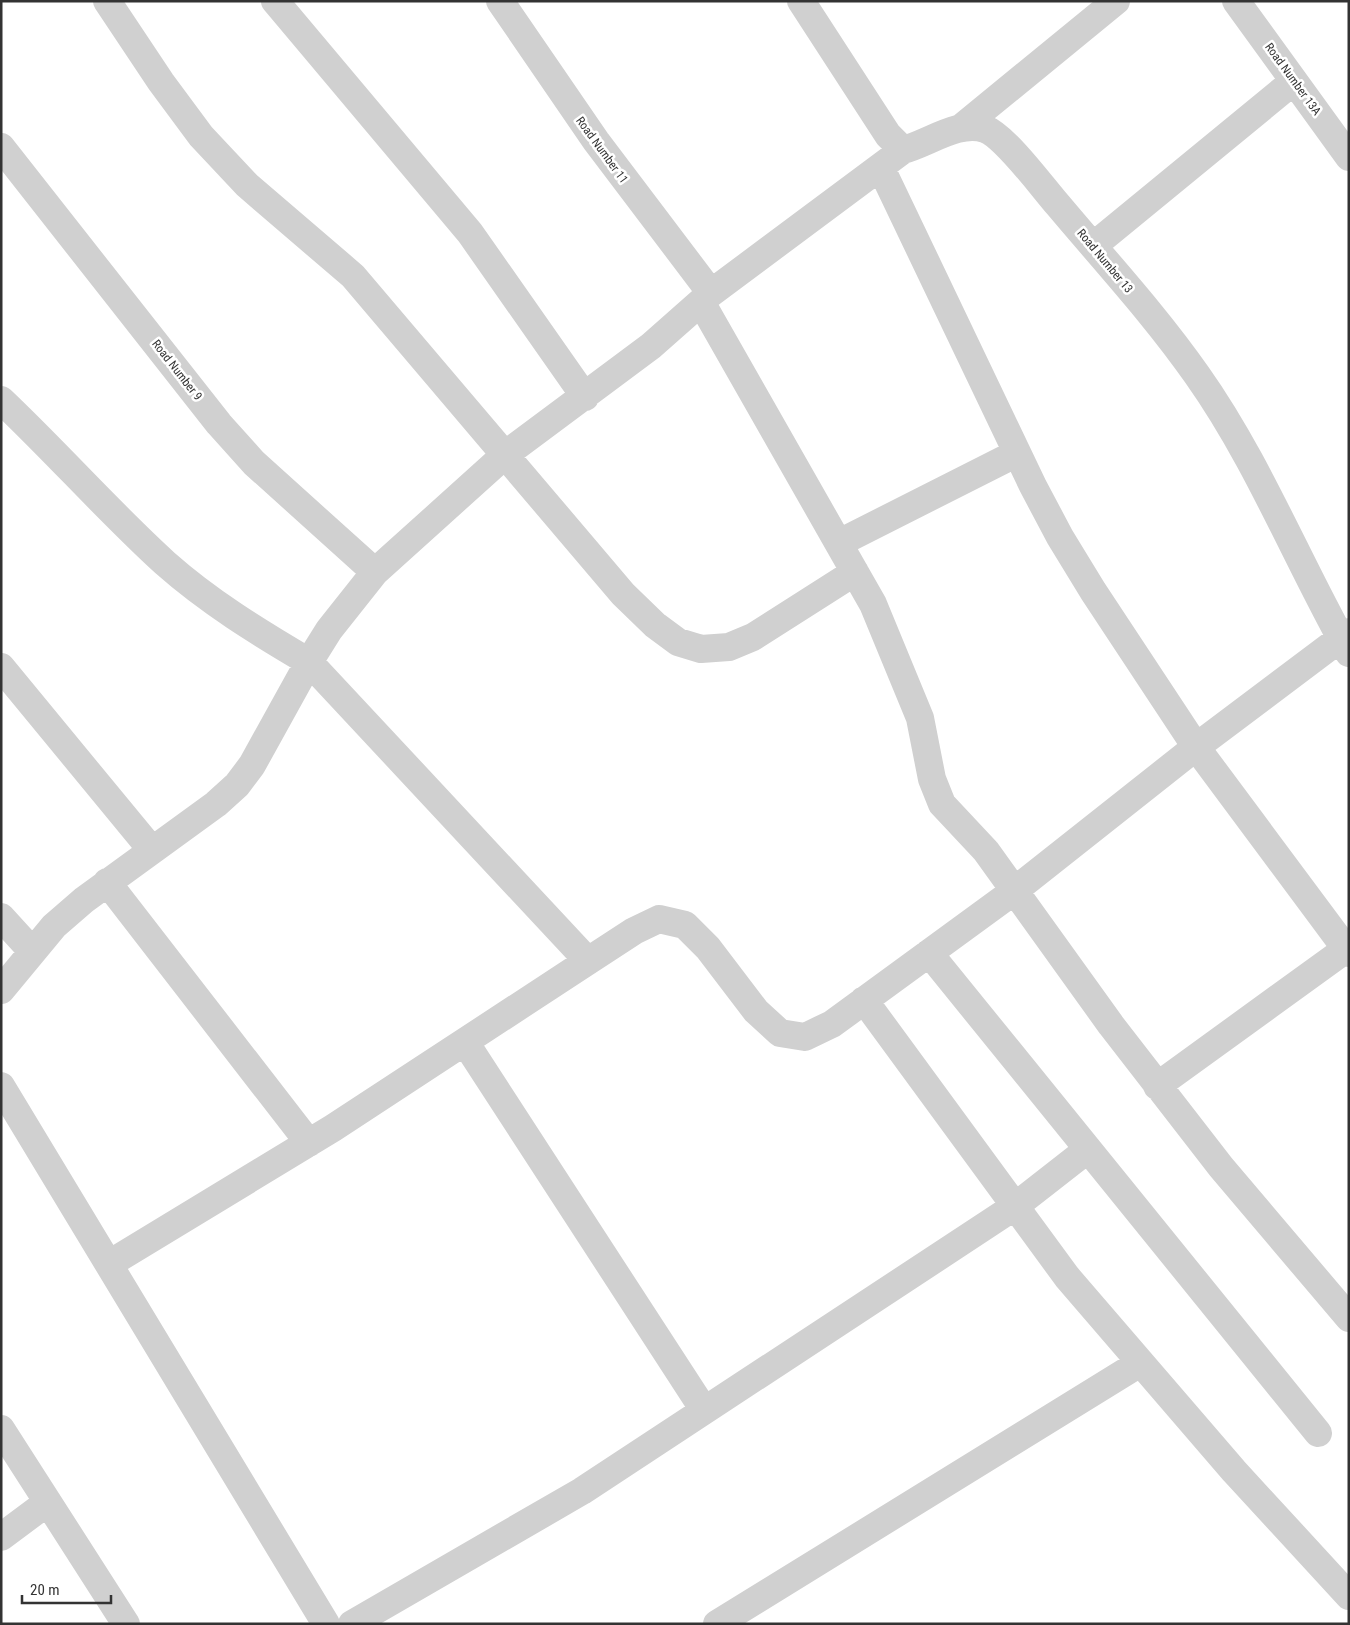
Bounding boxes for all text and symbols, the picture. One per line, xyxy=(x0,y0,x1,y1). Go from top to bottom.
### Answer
street label: Road Number 13A xyxy=(1262,40,1324,118)
street label: Road Number 11 xyxy=(573,114,631,186)
street label: Road Number 13 xyxy=(1074,226,1136,296)
street label: Road Number 9 xyxy=(149,337,205,403)
scale bar xyxy=(22,1572,111,1604)
text: 20 m xyxy=(30,1581,60,1599)

